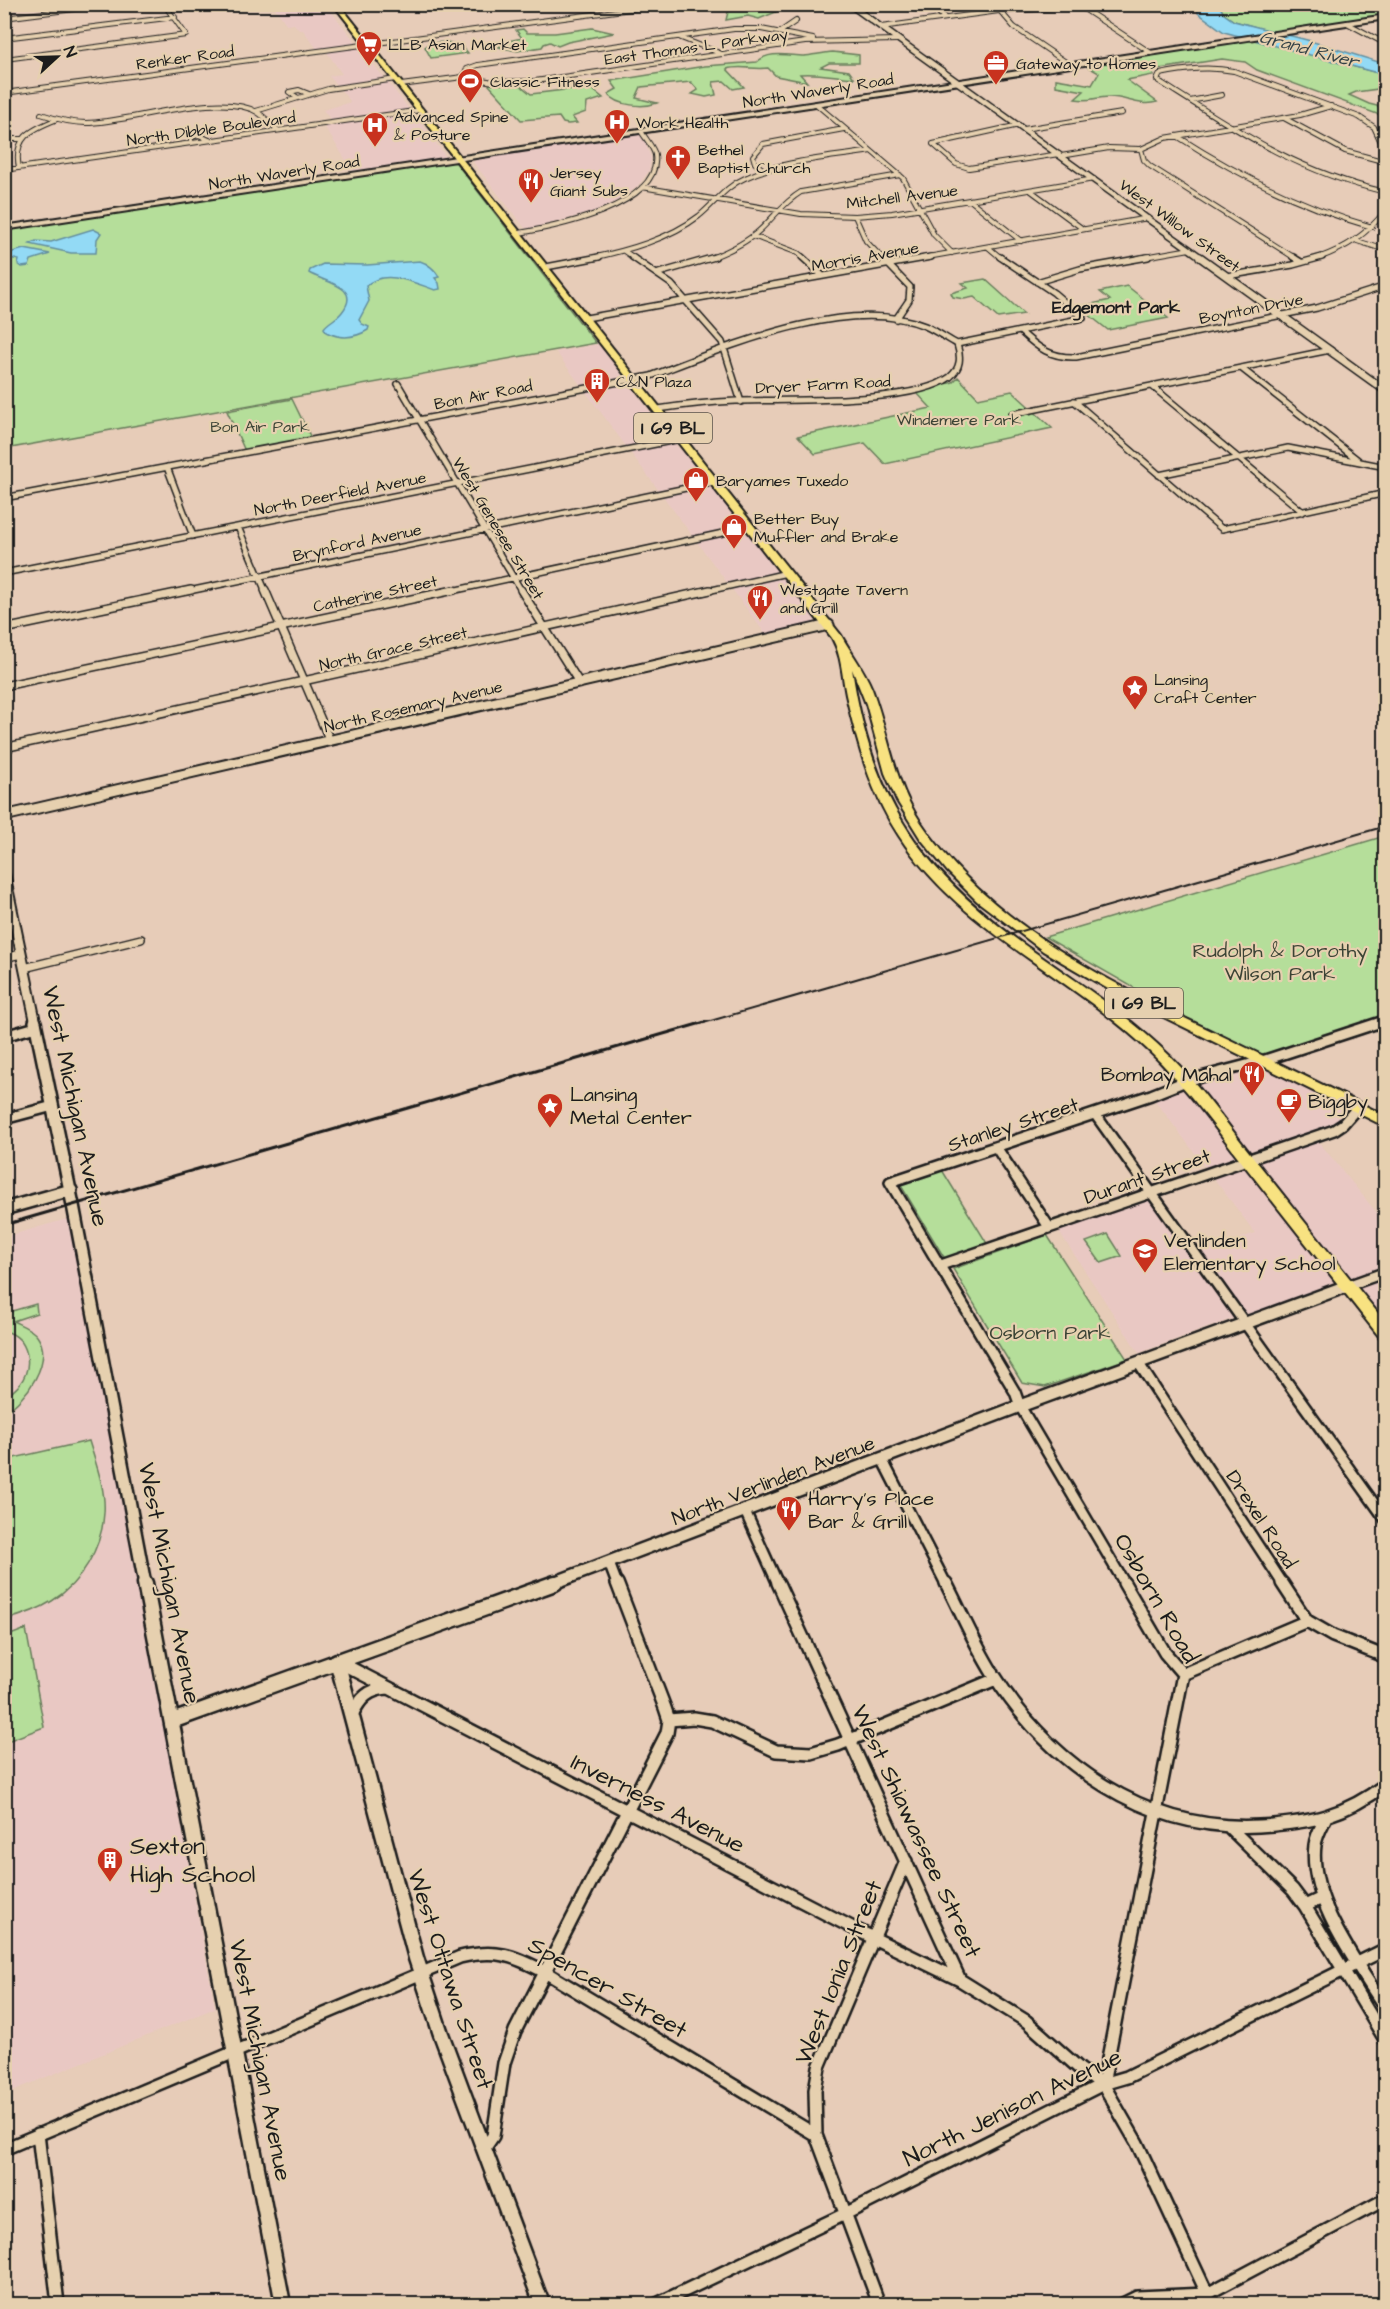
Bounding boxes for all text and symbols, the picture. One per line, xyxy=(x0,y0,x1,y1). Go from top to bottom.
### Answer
street label: East Thomas L Parkway xyxy=(603,23,790,72)
water label: Grand River xyxy=(1257,24,1363,75)
north arrow xyxy=(27,27,87,87)
supermarket icon: LLB Asian Market xyxy=(354,29,384,67)
place label: LLB Asian Market xyxy=(388,34,527,56)
street label: Renker Road xyxy=(135,40,235,76)
text: N xyxy=(58,43,82,61)
office icon: Gateway to Homes xyxy=(981,48,1011,86)
place label: Gateway to Homes xyxy=(1016,53,1156,76)
sports icon: Classic Fitness xyxy=(455,66,485,104)
street label: North Waverly Road xyxy=(741,68,895,115)
place label: Classic Fitness xyxy=(490,71,600,93)
street label: North Dibble Boulevard xyxy=(125,106,297,152)
place label: Advanced Spine & Posture xyxy=(394,106,509,146)
hospital icon: Work Health xyxy=(602,107,632,145)
hospital icon: Advanced Spine & Posture xyxy=(360,110,390,148)
place label: Work Health xyxy=(636,112,729,134)
place label: Bethel Baptist Church xyxy=(698,139,811,179)
church icon: Bethel Baptist Church xyxy=(663,143,693,181)
street label: North Waverly Road xyxy=(207,150,361,197)
place label: Jersey Giant Subs xyxy=(550,162,628,202)
restaurant icon: Jersey Giant Subs xyxy=(516,166,546,204)
street label: West Willow Street xyxy=(1114,174,1245,278)
street label: Mitchell Avenue xyxy=(845,179,960,215)
street label: Morris Avenue xyxy=(810,237,921,277)
street label: Boynton Drive xyxy=(1197,288,1306,331)
district label: Edgemont Park xyxy=(1052,295,1181,321)
building icon: C&N Plaza xyxy=(582,366,612,404)
street label: Dryer Farm Road xyxy=(755,370,891,401)
place label: C&N Plaza xyxy=(616,371,691,393)
street label: Bon Air Road xyxy=(432,375,534,415)
park label: Windemere Park xyxy=(897,409,1021,431)
road number: I 69 BL xyxy=(634,413,712,443)
park label: Bon Air Park xyxy=(210,416,310,438)
street label: West Genesee Street xyxy=(447,453,550,604)
shop icon: Baryames Tuxedo xyxy=(681,465,711,503)
street label: North Deerfield Avenue xyxy=(252,466,428,521)
place label: Baryames Tuxedo xyxy=(716,470,848,493)
place label: Better Buy Muffler and Brake xyxy=(754,508,899,548)
shop icon: Better Buy Muffler and Brake xyxy=(719,512,749,550)
street label: Brynford Avenue xyxy=(291,519,424,568)
street label: Catherine Street xyxy=(311,570,440,618)
place label: Westgate Tavern and Grill xyxy=(780,579,908,619)
restaurant icon: Westgate Tavern and Grill xyxy=(745,583,775,621)
street label: North Grace Street xyxy=(317,621,470,677)
place label: Lansing Craft Center xyxy=(1154,669,1257,709)
place icon: Lansing Craft Center xyxy=(1120,673,1150,711)
street label: North Rosemary Avenue xyxy=(322,676,505,739)
park label: Rudolph & Dorothy Wilson Park xyxy=(1193,937,1368,988)
street label: West Michigan Avenue xyxy=(32,983,117,1230)
road number: I 69 BL xyxy=(1105,988,1183,1018)
restaurant icon: Bombay Mahal xyxy=(1237,1059,1267,1097)
place label: Bombay Mahal xyxy=(1101,1061,1232,1090)
place label: Lansing Metal Center xyxy=(570,1081,692,1132)
cafe icon: Biggby xyxy=(1274,1086,1304,1124)
place label: Biggby xyxy=(1308,1088,1368,1117)
place icon: Lansing Metal Center xyxy=(535,1091,565,1129)
street label: Stanley Street xyxy=(944,1091,1083,1160)
street label: Durant Street xyxy=(1080,1142,1214,1212)
place label: Verlinden Elementary School xyxy=(1164,1227,1336,1279)
school or university icon: Verlinden Elementary School xyxy=(1130,1236,1160,1274)
park label: Osborn Park xyxy=(989,1319,1111,1347)
street label: North Verlinden Avenue xyxy=(668,1429,879,1533)
street label: West Michigan Avenue xyxy=(128,1460,209,1707)
street label: Drexel Road xyxy=(1219,1465,1303,1574)
place label: Harry's Place Bar & Grill xyxy=(808,1485,934,1536)
restaurant icon: Harry's Place Bar & Grill xyxy=(774,1494,804,1532)
street label: Osborn Road xyxy=(1105,1527,1207,1670)
street label: West Shiawassee Street xyxy=(842,1699,990,1964)
street label: Inverness Avenue xyxy=(565,1745,750,1862)
place label: Sexton High School xyxy=(130,1830,255,1893)
building icon: Sexton High School xyxy=(95,1845,125,1883)
street label: West Ottawa Street xyxy=(398,1865,502,2094)
street label: West Ionia Street xyxy=(787,1875,891,2069)
street label: Spencer Street xyxy=(522,1928,694,2047)
street label: West Michigan Avenue xyxy=(219,1937,300,2184)
street label: North Jenison Avenue xyxy=(897,2040,1128,2176)

